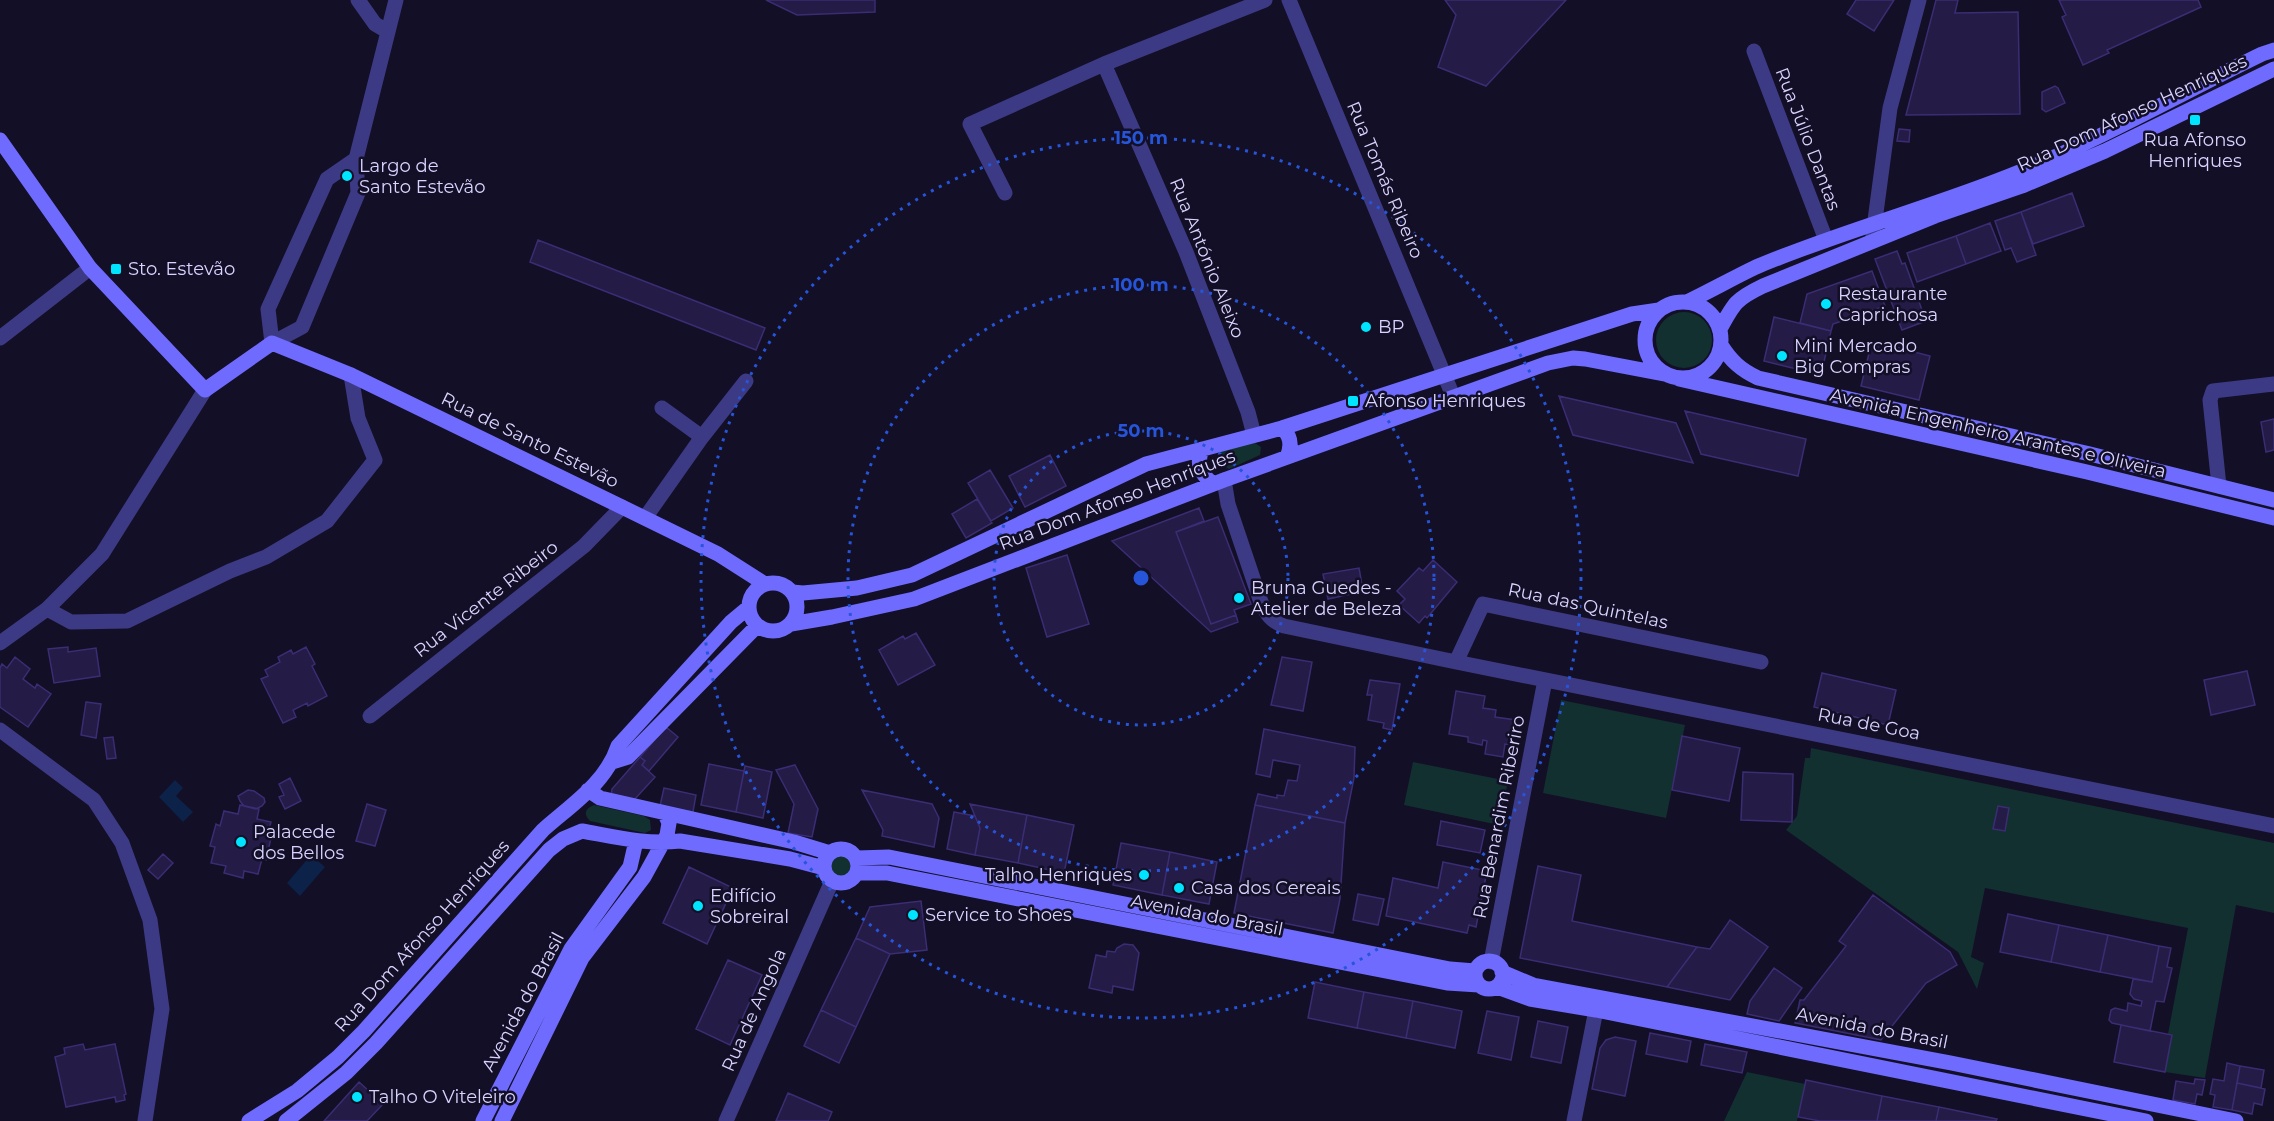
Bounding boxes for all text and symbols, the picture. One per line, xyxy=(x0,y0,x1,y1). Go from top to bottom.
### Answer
street label: Rua Dom Afonso Henriques xyxy=(2014,50,2251,176)
street label: Rua Júlio Dantas xyxy=(1771,64,1845,214)
street label: Rua Tomás Ribeiro xyxy=(1342,98,1428,262)
marker: Rua Afonso Henriques xyxy=(2188,113,2202,127)
text: 150 m xyxy=(1114,127,1168,149)
place label: Rua Afonso Henriques xyxy=(2144,129,2246,172)
place label: Largo de Santo Estevão xyxy=(359,155,486,198)
marker: Largo de Santo Estevão xyxy=(340,169,354,183)
street label: Rua António Aleixo xyxy=(1165,175,1249,341)
place label: Sto. Estevão xyxy=(128,258,235,280)
marker: Sto. Estevão xyxy=(109,262,123,276)
text: 100 m xyxy=(1113,274,1169,296)
place label: Restaurante Caprichosa xyxy=(1838,283,1948,326)
marker: Restaurante Caprichosa xyxy=(1819,297,1833,311)
place label: BP xyxy=(1378,316,1405,338)
marker: BP xyxy=(1359,320,1373,334)
place label: Mini Mercado Big Compras xyxy=(1794,335,1917,378)
marker: Mini Mercado Big Compras xyxy=(1775,349,1789,363)
street label: Avenida Engenheiro Arantes e Oliveira xyxy=(1828,384,2168,482)
street label: Rua de Santo Estevão xyxy=(438,387,622,493)
place label: Afonso Henriques xyxy=(1365,390,1526,412)
marker: Afonso Henriques xyxy=(1346,394,1360,408)
text: 50 m xyxy=(1118,420,1164,442)
street label: Rua Dom Afonso Henriques xyxy=(996,445,1238,555)
street label: Rua Vicente Ribeiro xyxy=(409,536,563,662)
centre of rings xyxy=(1131,568,1151,588)
place label: Bruna Guedes - Atelier de Beleza xyxy=(1251,577,1402,620)
street label: Rua das Quintelas xyxy=(1506,578,1670,634)
marker: Bruna Guedes - Atelier de Beleza xyxy=(1232,591,1246,605)
street label: Rua de Goa xyxy=(1816,703,1922,745)
street label: Rua Benardim Riberiro xyxy=(1468,713,1530,921)
place label: Palacede dos Bellos xyxy=(253,821,344,864)
marker: Palacede dos Bellos xyxy=(234,835,248,849)
street label: Rua Dom Afonso Henriques xyxy=(330,835,514,1037)
place label: Talho Henriques xyxy=(985,864,1132,886)
marker: Talho Henriques xyxy=(1137,868,1151,882)
place label: Casa dos Cereais xyxy=(1191,877,1341,899)
marker: Casa dos Cereais xyxy=(1172,881,1186,895)
place label: Edifício Sobreiral xyxy=(710,885,789,928)
street label: Avenida do Brasil xyxy=(1129,889,1285,941)
marker: Edifício Sobreiral xyxy=(691,899,705,913)
place label: Service to Shoes xyxy=(925,904,1072,926)
marker: Service to Shoes xyxy=(906,908,920,922)
street label: Avenida do Brasil xyxy=(477,929,569,1075)
street label: Rua de Angola xyxy=(717,945,791,1075)
street label: Avenida do Brasil xyxy=(1794,1002,1950,1054)
place label: Talho O Viteleiro xyxy=(369,1086,516,1108)
marker: Talho O Viteleiro xyxy=(350,1090,364,1104)

